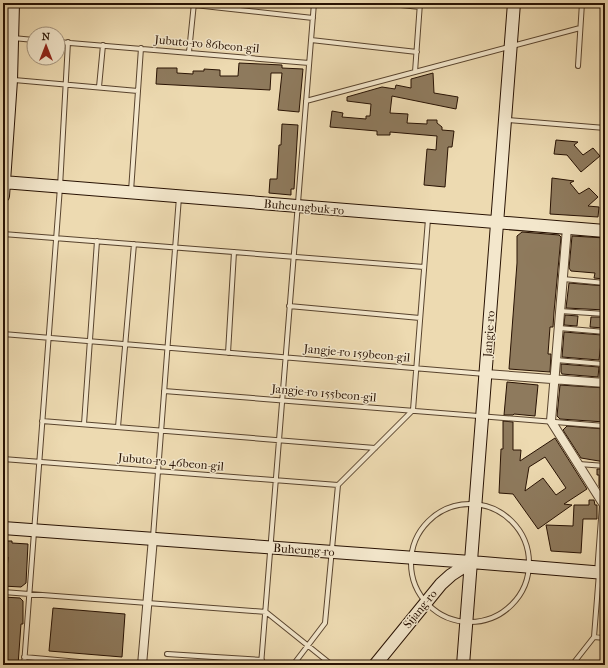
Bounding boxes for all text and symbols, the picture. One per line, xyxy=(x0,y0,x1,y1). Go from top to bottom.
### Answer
north arrow xyxy=(26,26,66,66)
text: N xyxy=(42,30,51,43)
street label: Jubuto-ro 86beon-gil xyxy=(153,32,261,56)
street label: Buheungbuk-ro xyxy=(263,197,345,217)
street label: Jangje-ro xyxy=(480,310,498,359)
street label: Jangje-ro 159beon-gil xyxy=(302,341,411,365)
street label: Jangje-ro 155beon-gil xyxy=(270,381,378,405)
street label: Jubuto-ro 46beon-gil xyxy=(116,450,225,474)
street label: Buheung-ro xyxy=(273,541,335,559)
street label: Sijang-ro xyxy=(400,587,440,631)

